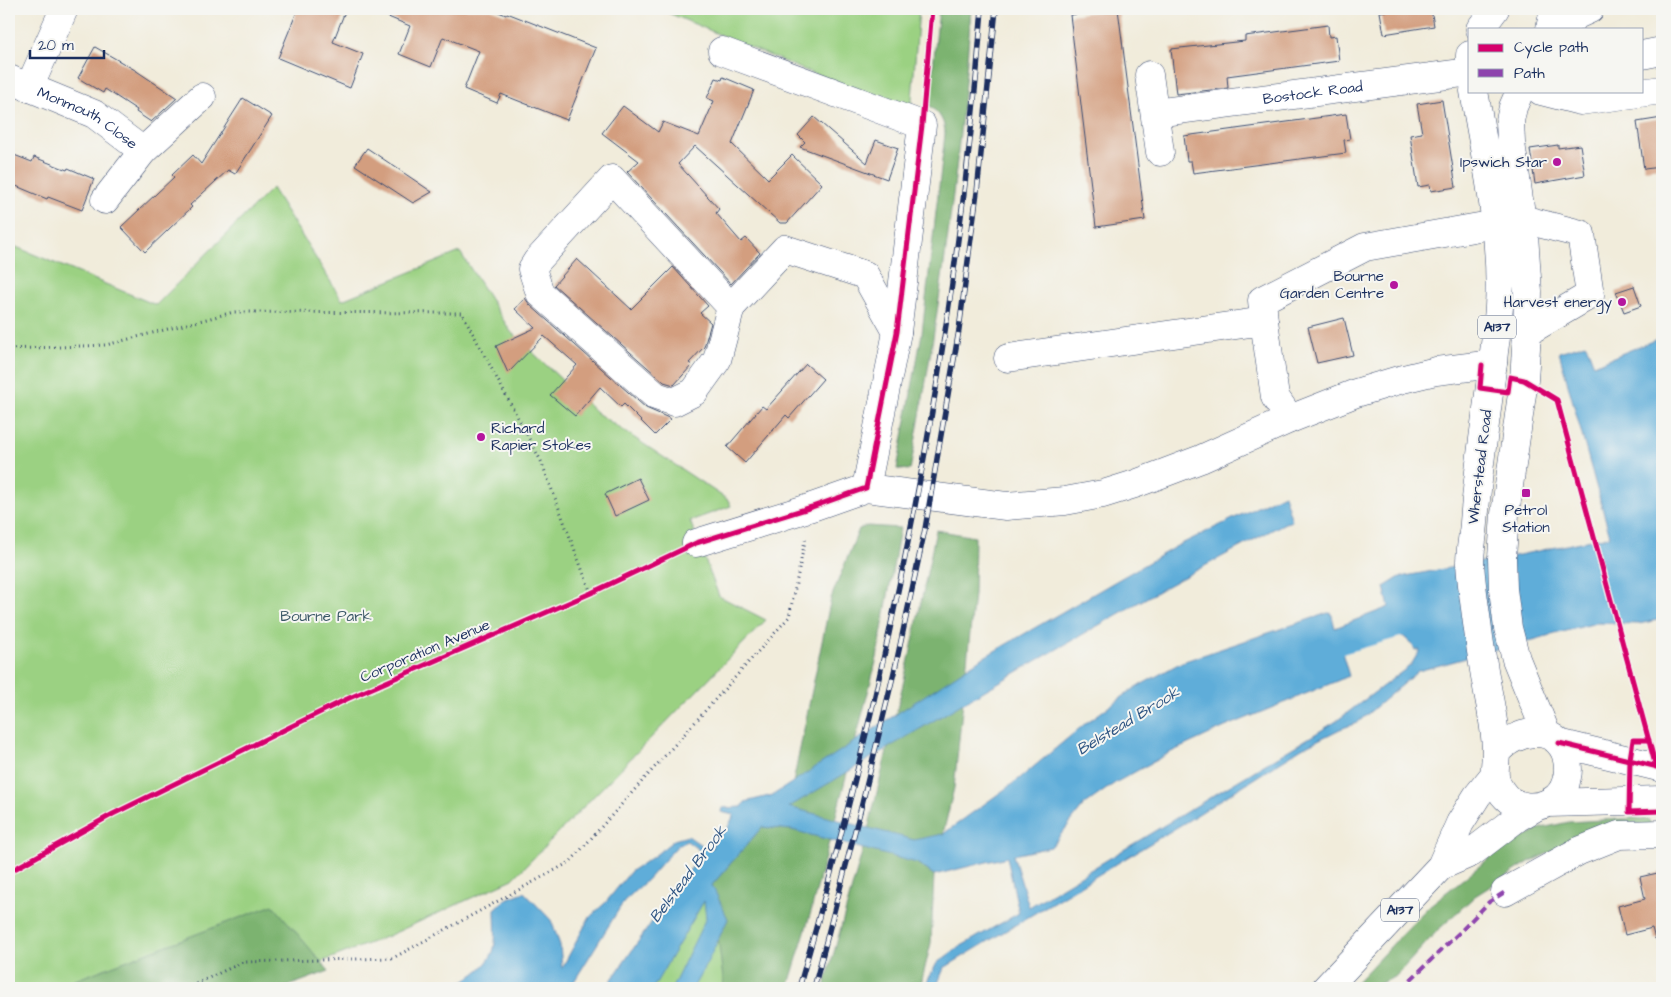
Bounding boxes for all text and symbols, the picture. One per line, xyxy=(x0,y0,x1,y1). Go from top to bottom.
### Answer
scale bar xyxy=(30,28,104,60)
legend xyxy=(1468,28,1644,92)
text: 20 m xyxy=(38,35,74,56)
text: Cycle path xyxy=(1514,37,1589,59)
text: Path xyxy=(1514,63,1545,84)
street label: Bostock Road xyxy=(1262,76,1364,109)
street label: Monmouth Close xyxy=(34,81,142,154)
place label: Ipswich Star xyxy=(1460,152,1547,173)
marker: Ipswich Star xyxy=(1551,156,1563,168)
place label: Bourne Garden Centre xyxy=(1280,266,1384,304)
marker: Bourne Garden Centre xyxy=(1388,279,1400,291)
place label: Harvest energy xyxy=(1504,292,1612,314)
marker: Harvest energy xyxy=(1616,296,1628,308)
road number: A137 xyxy=(1478,316,1516,338)
street label: Wherstead Road xyxy=(1463,408,1497,526)
place label: Richard Rapier Stokes xyxy=(491,418,592,456)
marker: Richard Rapier Stokes xyxy=(475,431,487,443)
marker: Petrol Station xyxy=(1520,487,1532,499)
place label: Petrol Station xyxy=(1502,500,1550,538)
park label: Bourne Park xyxy=(280,606,372,627)
street label: Corporation Avenue xyxy=(357,614,493,688)
water label: Belstead Brook xyxy=(1072,681,1185,760)
water label: Belstead Brook xyxy=(644,820,733,927)
road number: A137 xyxy=(1381,898,1419,922)

